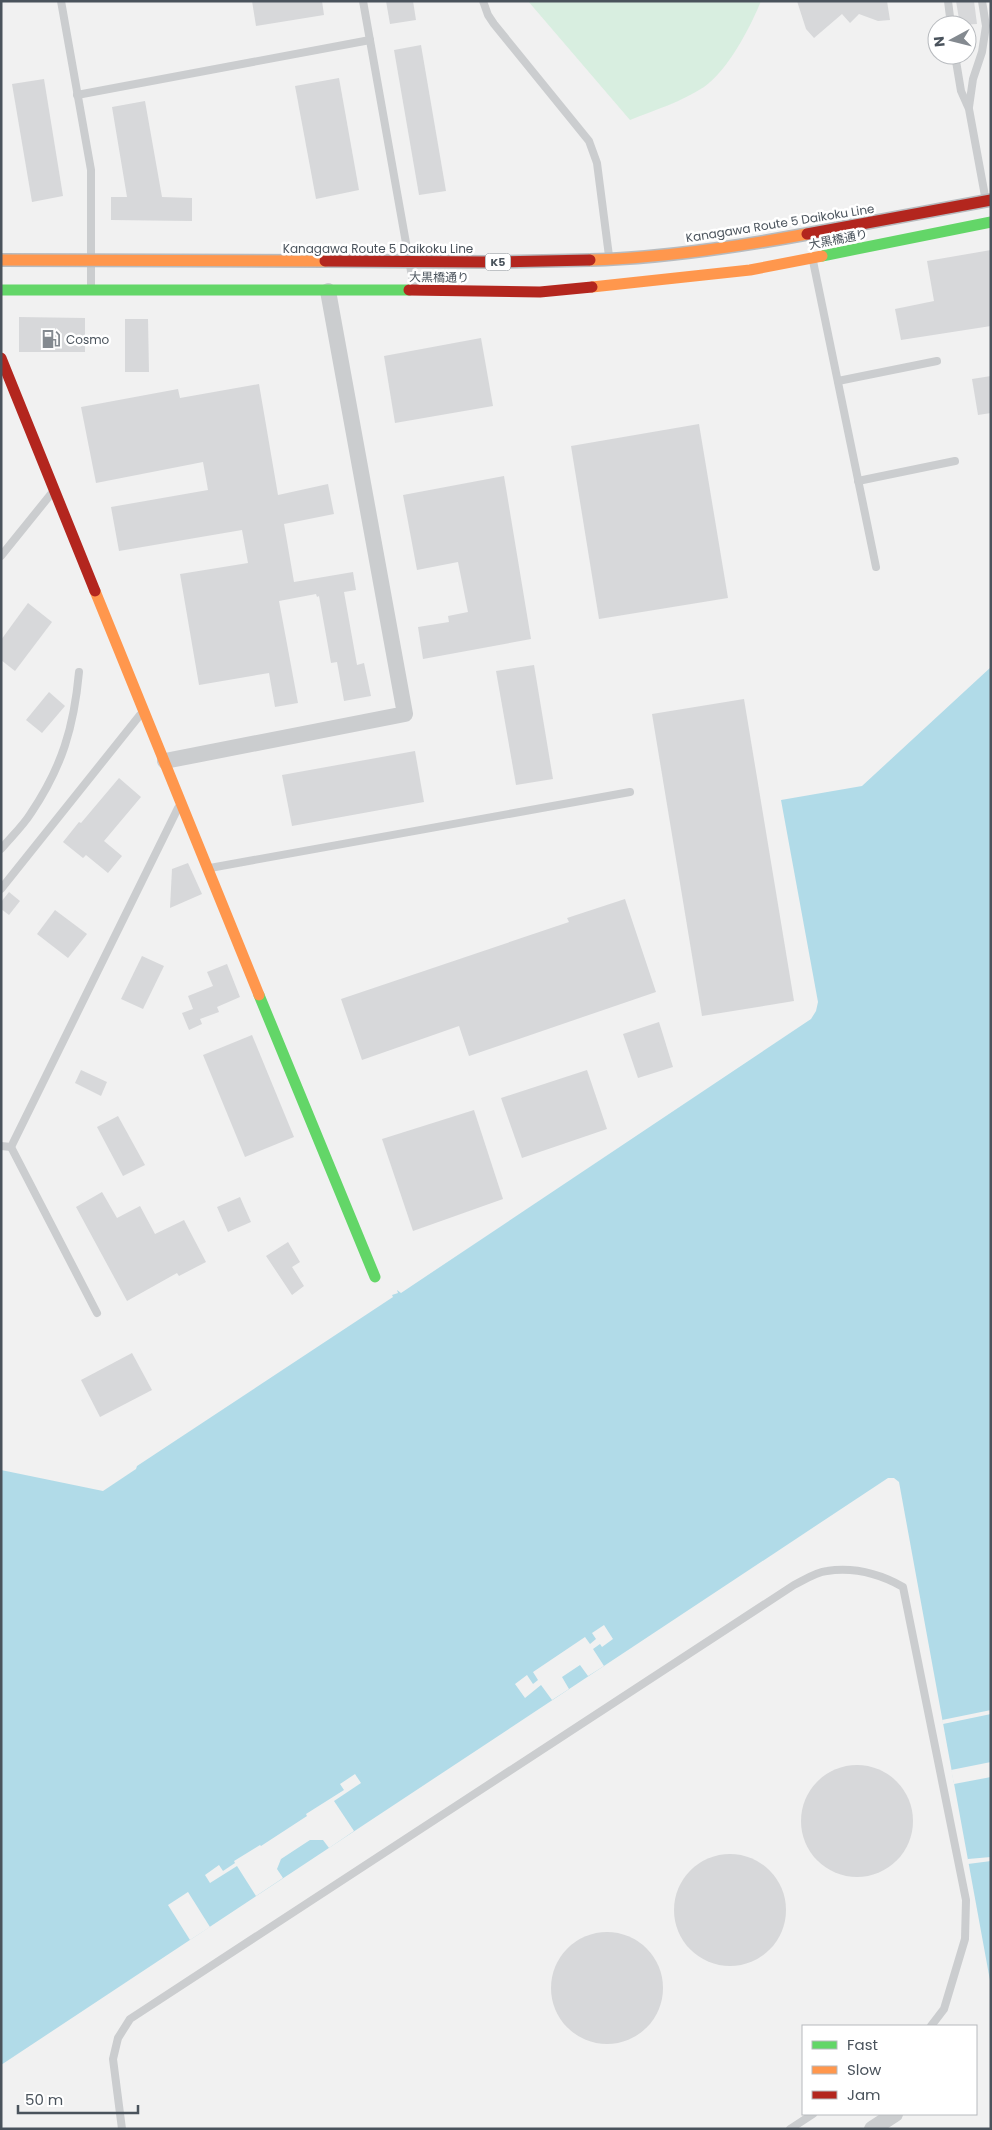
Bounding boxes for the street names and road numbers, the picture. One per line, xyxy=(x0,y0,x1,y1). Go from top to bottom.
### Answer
street label: Kanagawa Route 5 Daikoku Line xyxy=(685,200,875,246)
street label: 大黒橋通り xyxy=(807,225,869,253)
street label: Kanagawa Route 5 Daikoku Line xyxy=(283,240,473,257)
road number: K5 xyxy=(486,253,510,270)
street label: 大黒橋通り xyxy=(409,268,469,286)

